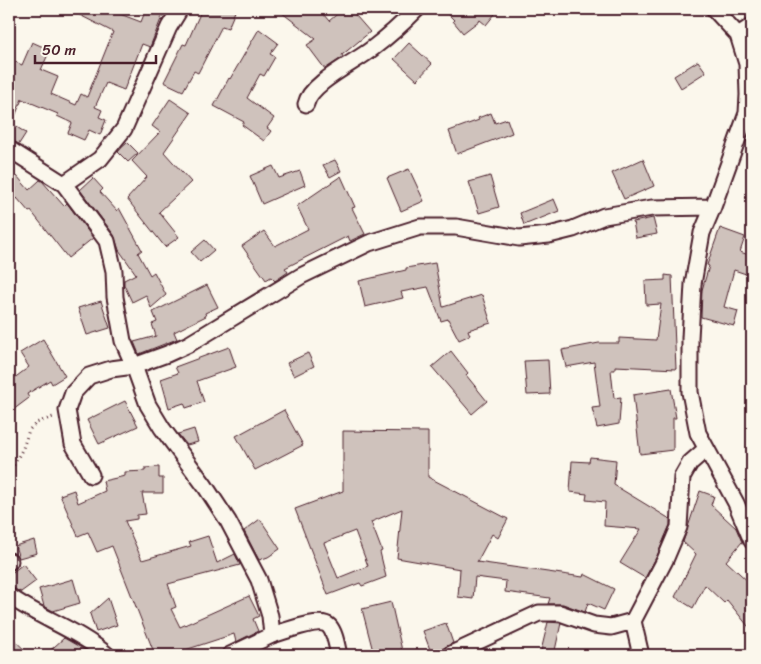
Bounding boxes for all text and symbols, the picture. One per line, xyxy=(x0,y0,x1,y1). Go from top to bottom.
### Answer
scale bar xyxy=(35,32,156,64)
text: 50 m xyxy=(42,37,77,63)

